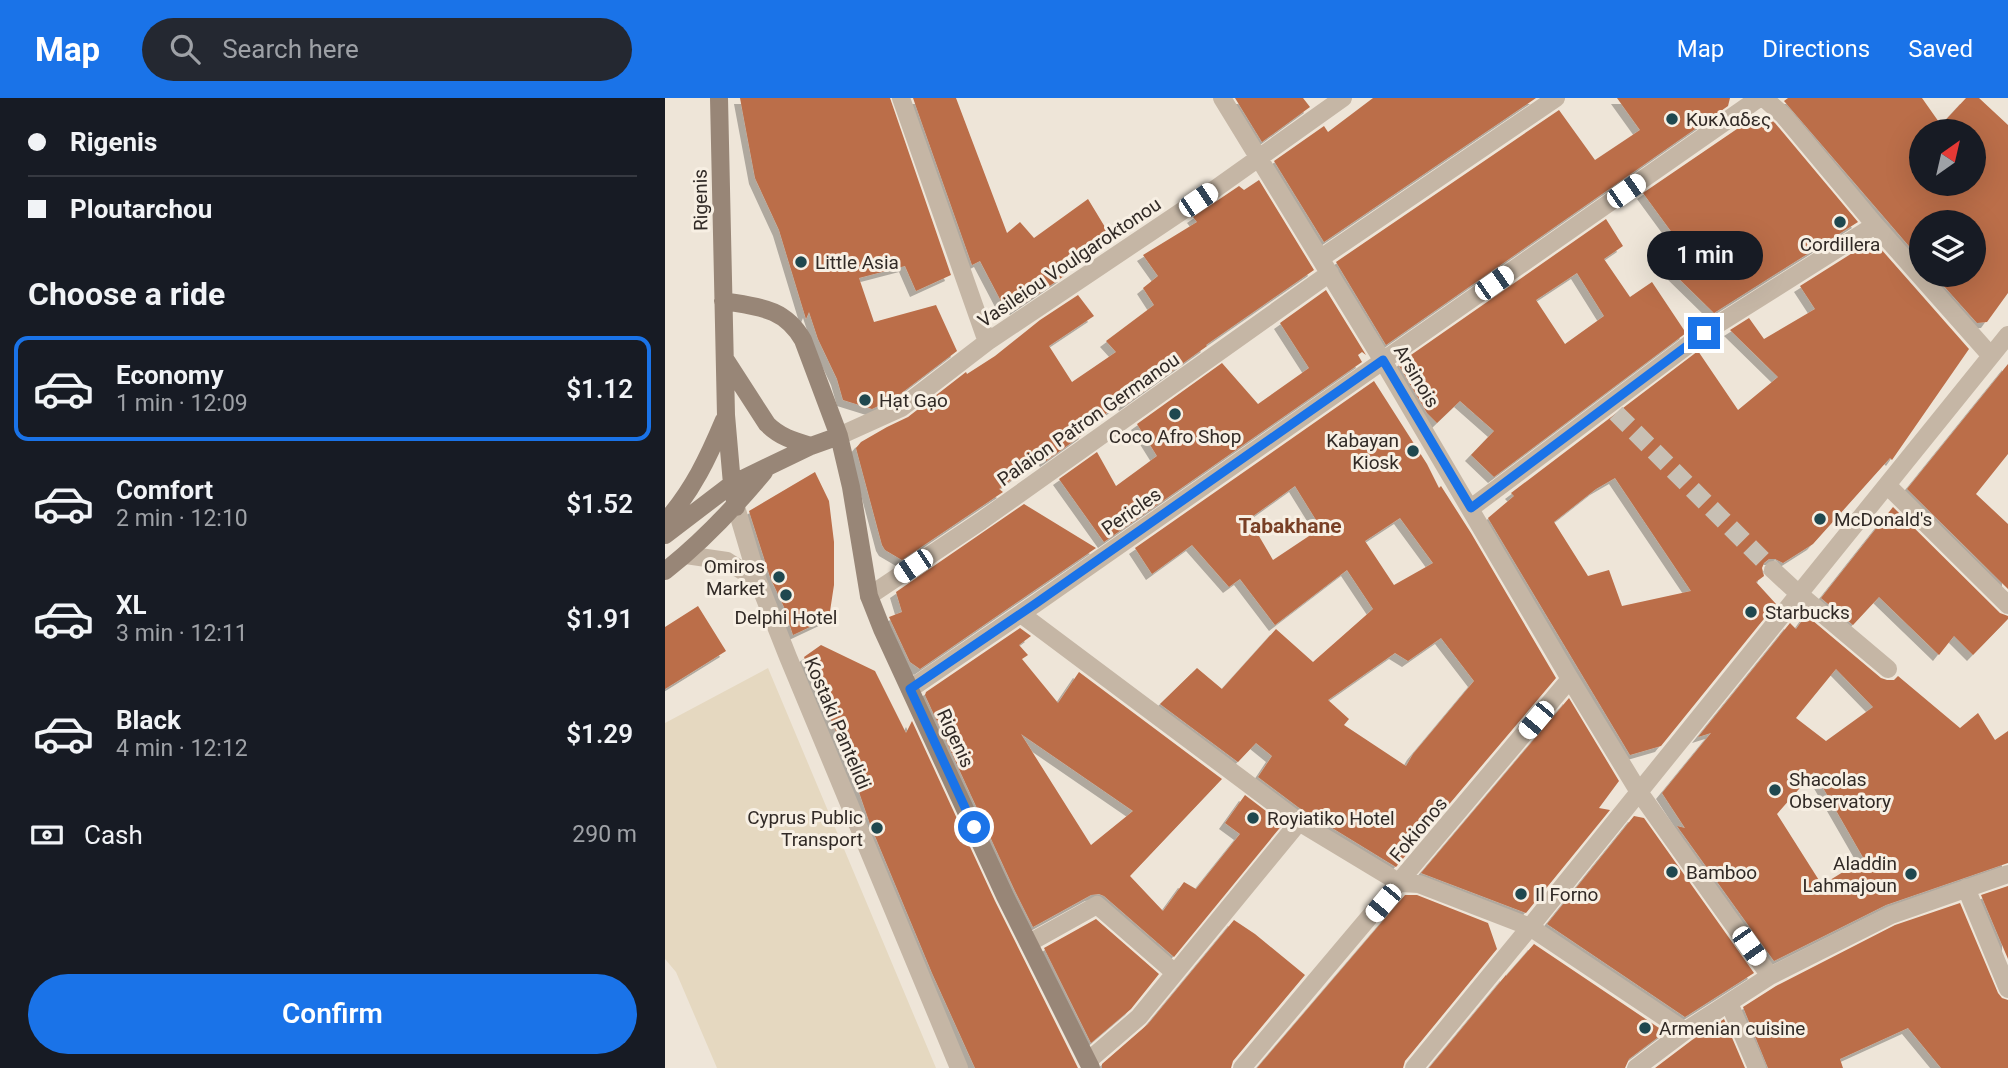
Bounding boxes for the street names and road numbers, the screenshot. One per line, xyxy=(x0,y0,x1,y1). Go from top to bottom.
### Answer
street label: Rigenis xyxy=(688,169,713,231)
street label: Vasileiou Voulgaroktonou xyxy=(973,193,1165,332)
street label: Arsinois xyxy=(1389,341,1444,412)
street label: Palaion Patron Germanou xyxy=(993,348,1184,491)
street label: Pericles xyxy=(1097,483,1166,540)
street label: Kostaki Pantelidi xyxy=(799,654,876,793)
street label: Rigenis xyxy=(932,705,979,771)
street label: Fokionos xyxy=(1385,792,1452,866)

